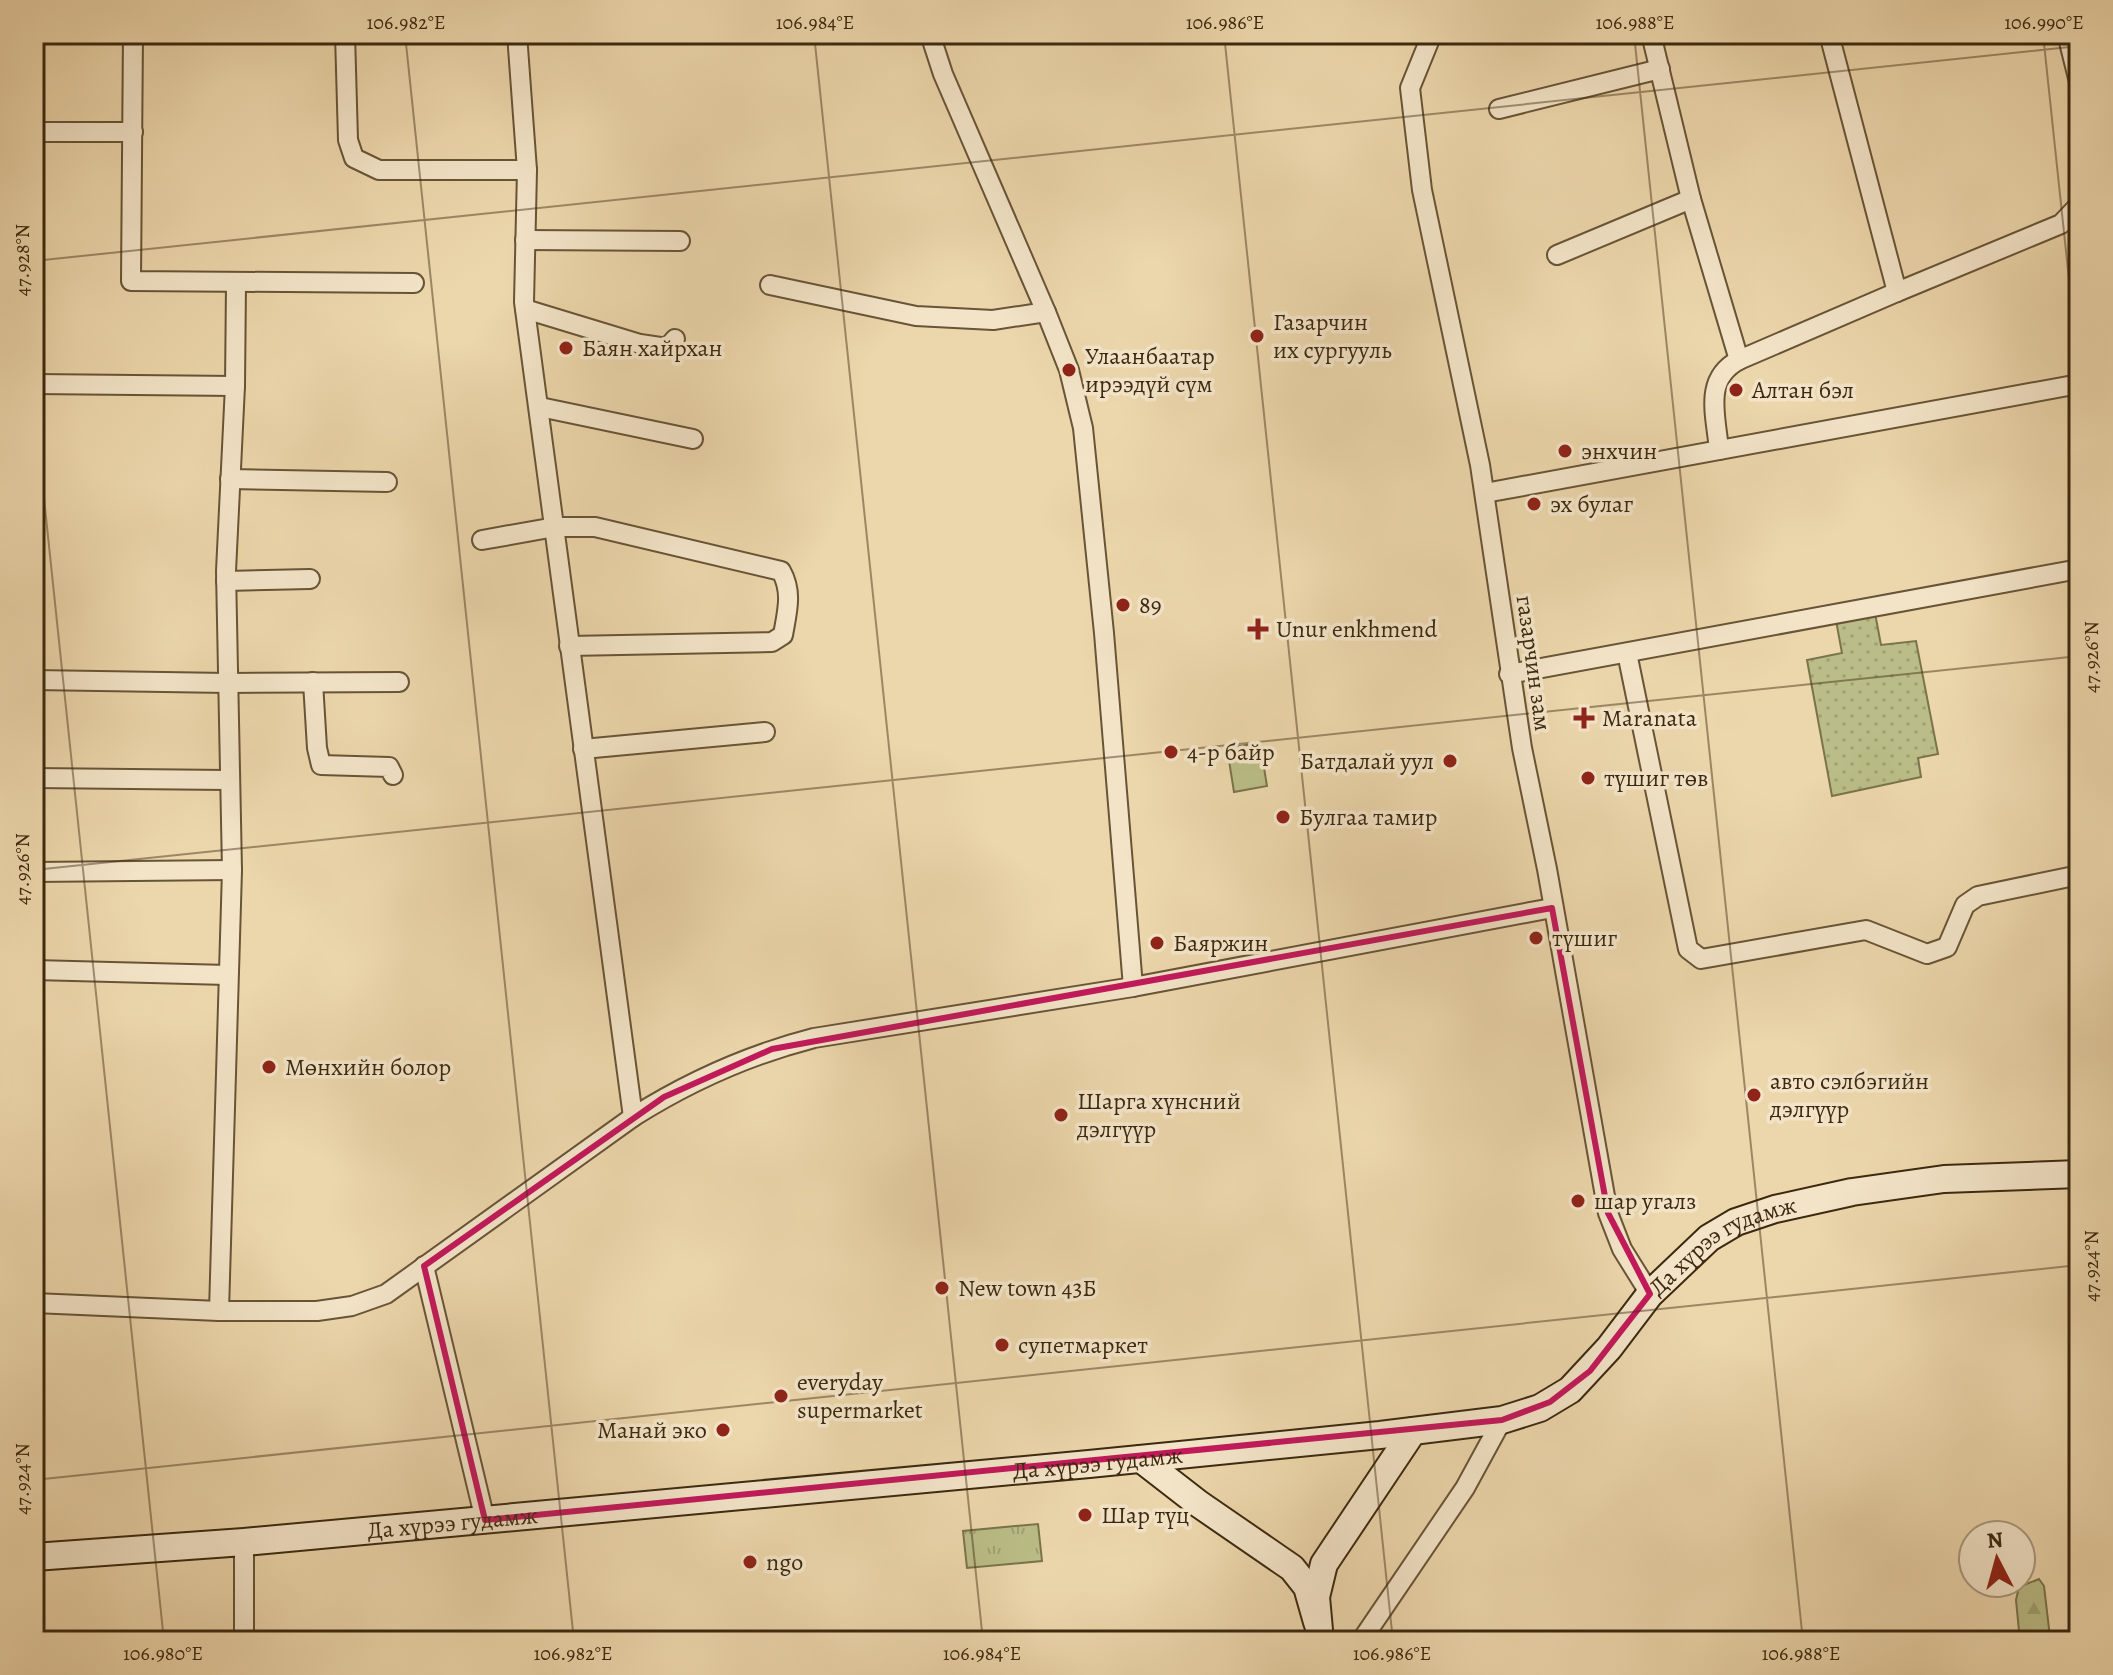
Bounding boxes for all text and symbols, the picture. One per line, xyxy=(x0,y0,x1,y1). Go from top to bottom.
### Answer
text: 106.982°E xyxy=(367,9,446,36)
text: 106.984°E xyxy=(776,9,854,36)
text: 106.986°E xyxy=(1186,9,1264,36)
text: 106.988°E xyxy=(1595,9,1675,36)
text: 106.990°E xyxy=(2004,9,2084,36)
text: 47.928°N xyxy=(9,224,36,296)
place label: Газарчин их сургууль xyxy=(1273,306,1392,366)
marker: Газарчин их сургууль xyxy=(1248,327,1266,345)
place label: Баян хайрхан xyxy=(582,332,723,364)
marker: Баян хайрхан xyxy=(557,339,575,357)
place label: Улаанбаатар ирээдүй сүм xyxy=(1085,340,1215,400)
marker: Улаанбаатар ирээдүй сүм xyxy=(1060,361,1078,379)
place label: Алтан бэл xyxy=(1751,374,1854,406)
marker: Алтан бэл xyxy=(1727,381,1745,399)
place label: энхчин xyxy=(1581,435,1657,467)
marker: энхчин xyxy=(1556,442,1574,460)
place label: эх булаг xyxy=(1550,488,1633,520)
marker: эх булаг xyxy=(1525,495,1543,513)
place label: 89 xyxy=(1139,589,1162,621)
street label: газарчин зам xyxy=(1509,593,1559,733)
marker: 89 xyxy=(1114,596,1132,614)
place label: Unur enkhmend xyxy=(1276,613,1437,645)
marker: Unur enkhmend xyxy=(1247,618,1269,640)
text: 47.926°N xyxy=(2078,621,2105,693)
place label: Maranata xyxy=(1602,702,1698,734)
marker: Maranata xyxy=(1573,707,1595,729)
place label: 4-р байр xyxy=(1187,736,1275,768)
marker: 4-р байр xyxy=(1162,743,1180,761)
place label: Батдалай уул xyxy=(1300,745,1434,777)
marker: Батдалай уул xyxy=(1441,752,1459,770)
place label: түшиг төв xyxy=(1604,762,1708,794)
marker: түшиг төв xyxy=(1579,769,1597,787)
place label: Булгаа тамир xyxy=(1299,801,1437,833)
marker: Булгаа тамир xyxy=(1274,808,1292,826)
text: 47.926°N xyxy=(9,833,36,905)
place label: түшиг xyxy=(1552,922,1617,954)
place label: Баяржин xyxy=(1173,927,1268,959)
marker: түшиг xyxy=(1527,929,1545,947)
marker: Баяржин xyxy=(1148,934,1166,952)
place label: Мөнхийн болор xyxy=(285,1051,451,1083)
marker: Мөнхийн болор xyxy=(260,1058,278,1076)
place label: авто сэлбэгийн дэлгүүр xyxy=(1769,1065,1929,1125)
place label: Шарга хүнсний дэлгүүр xyxy=(1076,1085,1241,1145)
marker: авто сэлбэгийн дэлгүүр xyxy=(1745,1086,1763,1104)
marker: Шарга хүнсний дэлгүүр xyxy=(1052,1106,1070,1124)
place label: шар угалз xyxy=(1594,1185,1696,1217)
street label: Да хүрээ гудамж xyxy=(1642,1189,1799,1303)
marker: шар угалз xyxy=(1569,1192,1587,1210)
text: 47.924°N xyxy=(2078,1230,2105,1302)
place label: New town 43Б xyxy=(958,1272,1097,1304)
marker: New town 43Б xyxy=(933,1279,951,1297)
place label: супетмаркет xyxy=(1018,1329,1148,1361)
marker: супетмаркет xyxy=(993,1336,1011,1354)
place label: everyday supermarket xyxy=(797,1366,923,1426)
marker: everyday supermarket xyxy=(772,1387,790,1405)
place label: Манай эко xyxy=(597,1414,707,1446)
marker: Манай эко xyxy=(714,1421,732,1439)
street label: Да хүрээ гудамж xyxy=(1011,1439,1185,1487)
text: 47.924°N xyxy=(9,1443,36,1515)
street label: Да хүрээ гудамж xyxy=(366,1499,539,1547)
place label: Шар түц xyxy=(1101,1499,1189,1531)
marker: Шар түц xyxy=(1076,1506,1094,1524)
north arrow xyxy=(1957,1519,2037,1599)
text: N xyxy=(1985,1524,2005,1556)
place label: ngo xyxy=(766,1546,803,1578)
marker: ngo xyxy=(741,1553,759,1571)
text: 106.980°E xyxy=(123,1640,203,1667)
text: 106.982°E xyxy=(534,1640,613,1667)
text: 106.984°E xyxy=(943,1640,1021,1667)
text: 106.986°E xyxy=(1353,1640,1431,1667)
text: 106.988°E xyxy=(1761,1640,1841,1667)

